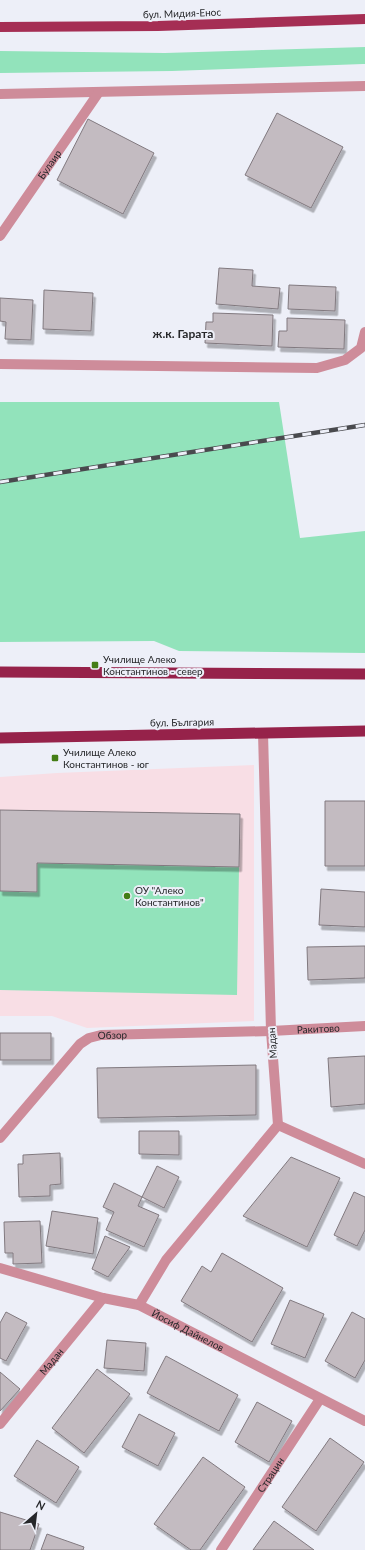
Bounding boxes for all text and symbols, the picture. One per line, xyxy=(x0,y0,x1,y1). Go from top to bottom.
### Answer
street label: бул. Мидия-Енос xyxy=(143,6,222,20)
street label: Булаир xyxy=(35,147,64,181)
district label: ж.к. Гарата xyxy=(153,326,213,341)
place label: Училище Алеко Константинов - север xyxy=(103,653,203,677)
marker: Училище Алеко Константинов - север xyxy=(90,660,100,670)
street label: бул. България xyxy=(150,715,214,729)
place label: Училище Алеко Константинов - юг xyxy=(63,746,149,770)
marker: Училище Алеко Константинов - юг xyxy=(50,753,60,763)
place label: ОУ "Алеко Константинов" xyxy=(135,884,204,908)
marker: ОУ "Алеко Константинов" xyxy=(122,891,132,901)
street label: Ракитово xyxy=(296,1021,340,1036)
street label: Мадан xyxy=(265,1027,279,1059)
street label: Обзор xyxy=(97,1028,128,1041)
street label: Йосиф Дайнелов xyxy=(150,1307,226,1354)
street label: Мадан xyxy=(37,1346,66,1377)
street label: Страцин xyxy=(254,1455,286,1495)
north arrow xyxy=(16,1494,56,1534)
text: N xyxy=(34,1497,48,1512)

